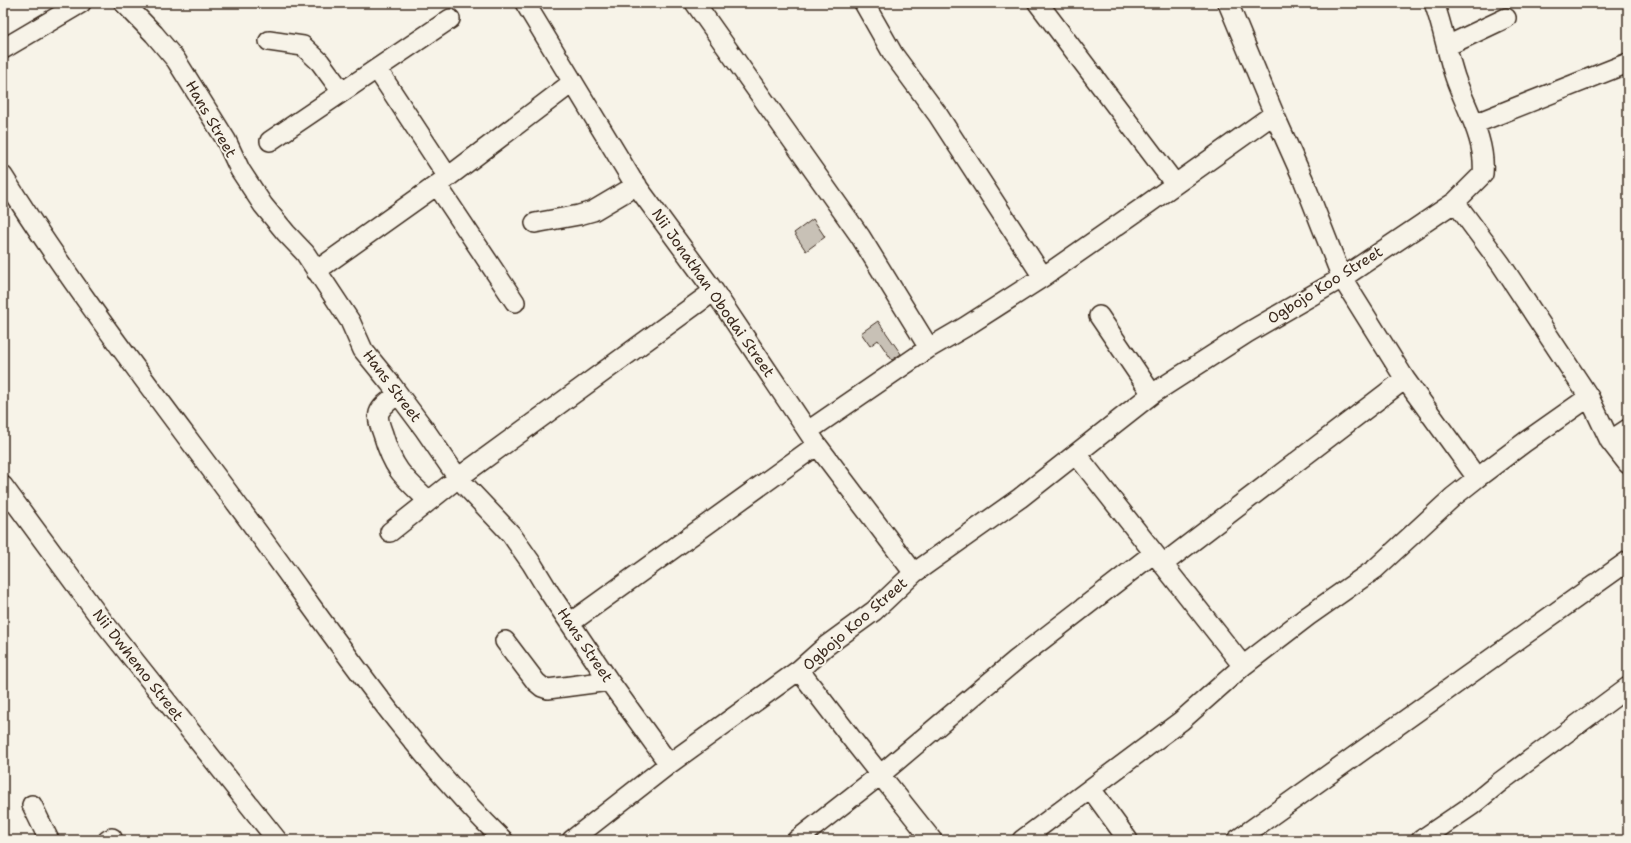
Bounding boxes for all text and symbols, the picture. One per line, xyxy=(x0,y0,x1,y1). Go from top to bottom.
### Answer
street label: Hans Street xyxy=(181,77,241,161)
street label: Nii Jonathan Obodai Street xyxy=(647,205,779,381)
street label: Ogbojo Koo Street xyxy=(1264,241,1386,329)
street label: Hans Street xyxy=(358,346,426,426)
street label: Ogbojo Koo Street xyxy=(799,573,911,675)
street label: Hans Street xyxy=(553,604,617,686)
street label: Nii Dwhemo Street xyxy=(88,605,188,725)

